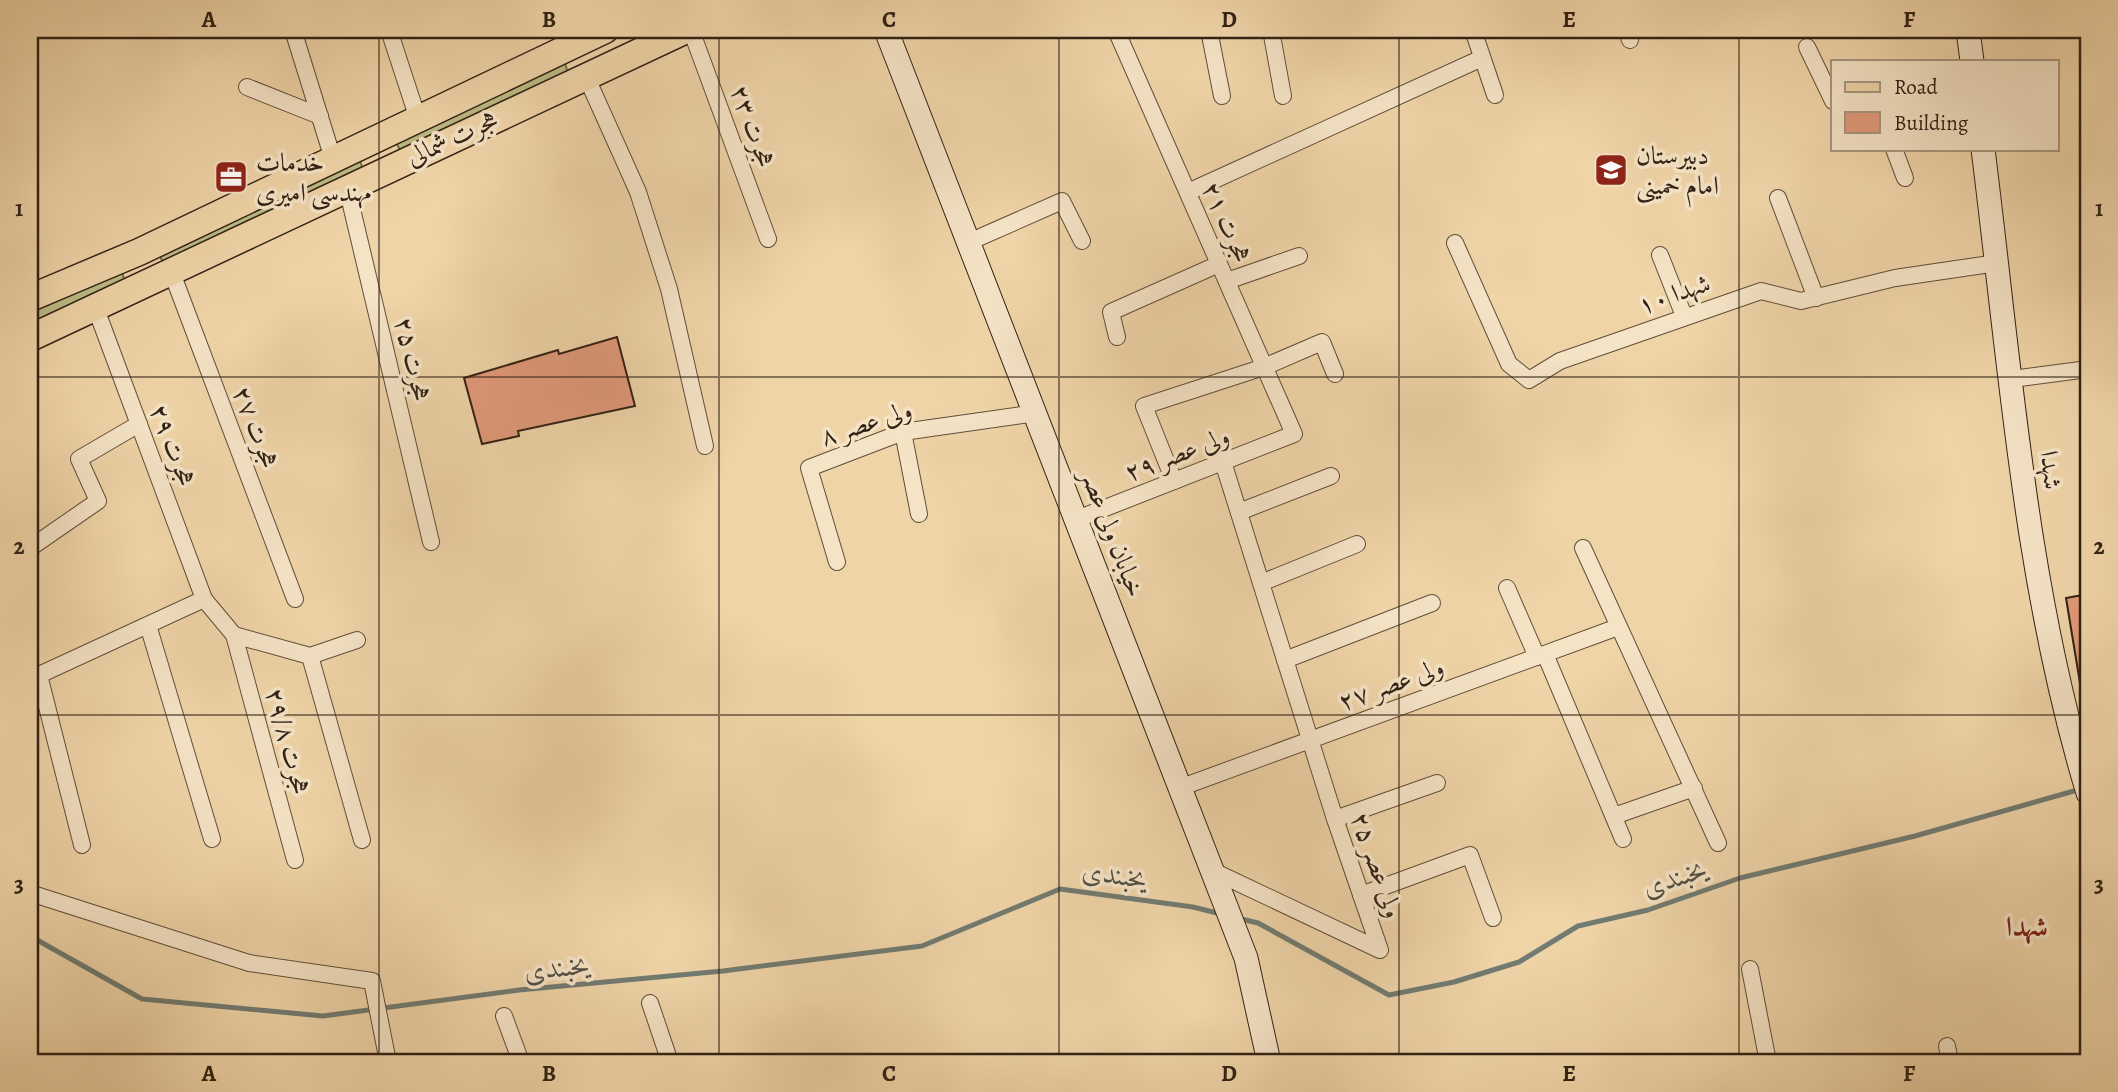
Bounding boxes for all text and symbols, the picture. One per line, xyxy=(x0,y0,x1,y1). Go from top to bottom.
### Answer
text: A xyxy=(201,4,217,35)
text: B xyxy=(542,4,556,35)
text: C xyxy=(882,4,896,35)
text: D xyxy=(1221,4,1237,35)
text: E xyxy=(1562,4,1576,35)
text: F xyxy=(1903,4,1916,35)
legend xyxy=(1831,60,2058,150)
text: Road xyxy=(1894,73,1938,101)
street label: هجرت ۲۳ xyxy=(722,80,784,172)
street label: هجرت شمالی xyxy=(400,101,504,175)
text: Building xyxy=(1894,109,1969,137)
place label: دبیرستان امام خمینی xyxy=(1636,138,1719,208)
place label: خدمات مهندسی امیری xyxy=(256,145,371,211)
school or university icon: دبیرستان امام خمینی xyxy=(1592,151,1630,189)
office icon: خدمات مهندسی امیری xyxy=(212,158,250,196)
street label: هجرت ۲۱ xyxy=(1194,176,1260,268)
text: 1 xyxy=(15,193,23,224)
text: 1 xyxy=(2095,193,2103,224)
street label: شهدا ۱۰ xyxy=(1633,265,1715,323)
street label: هجرت ۲۵ xyxy=(386,313,440,405)
street label: هجرت ۲۷ xyxy=(224,381,288,473)
street label: ولی عصر ۸ xyxy=(816,392,916,454)
street label: هجرت ۲۹ xyxy=(141,399,205,491)
street label: ولی عصر ۲۹ xyxy=(1119,418,1235,490)
street label: شهدا xyxy=(2031,449,2071,491)
street label: خیابان ولی عصر xyxy=(1071,461,1153,602)
text: 2 xyxy=(13,531,25,562)
text: 2 xyxy=(2093,531,2105,562)
street label: ولی عصر ۲۷ xyxy=(1333,649,1449,719)
street label: هجرت ۲۹/۸ xyxy=(257,684,319,798)
street label: ولی عصر ۲۵ xyxy=(1343,807,1411,923)
water label: یخبندی xyxy=(1638,849,1713,907)
water label: یخبندی xyxy=(1080,852,1151,899)
text: 3 xyxy=(14,869,24,900)
text: 3 xyxy=(2094,869,2104,900)
district label: شهدا xyxy=(2006,908,2048,946)
water label: یخبندی xyxy=(522,945,593,991)
text: A xyxy=(201,1058,217,1089)
text: B xyxy=(542,1058,556,1089)
text: C xyxy=(882,1058,896,1089)
text: D xyxy=(1221,1058,1237,1089)
text: E xyxy=(1562,1058,1576,1089)
text: F xyxy=(1903,1058,1916,1089)

